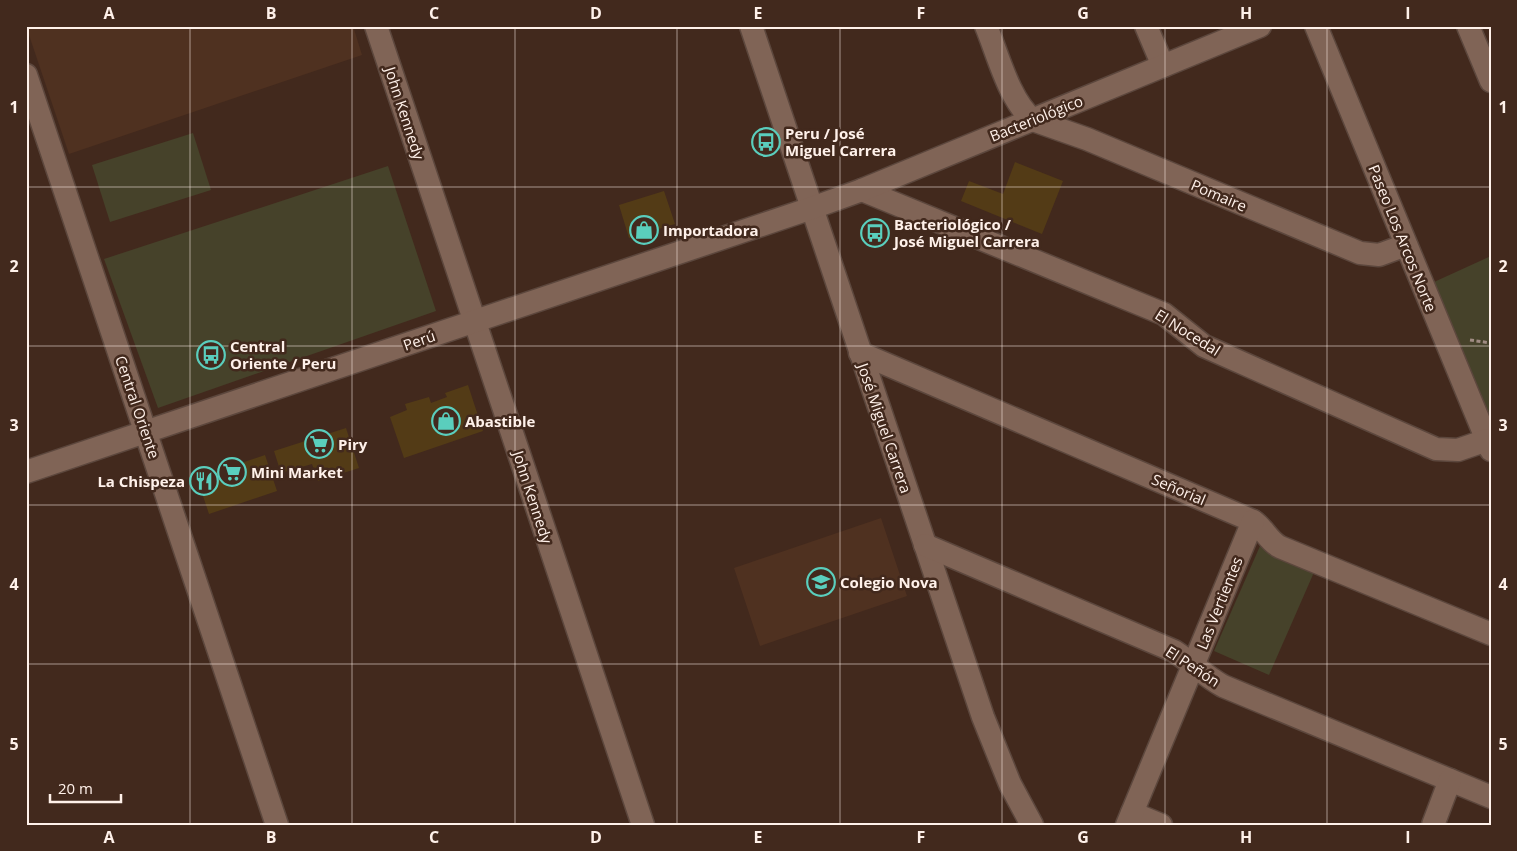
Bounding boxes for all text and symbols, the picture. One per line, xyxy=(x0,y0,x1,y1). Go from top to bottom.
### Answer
text: A xyxy=(103,2,115,24)
text: B xyxy=(266,2,276,24)
text: C xyxy=(429,2,439,24)
text: D xyxy=(590,2,602,24)
text: E xyxy=(754,2,763,24)
text: F xyxy=(917,2,925,24)
text: G xyxy=(1077,2,1089,24)
text: H xyxy=(1240,2,1252,24)
text: I xyxy=(1405,2,1411,24)
street label: John Kennedy xyxy=(380,62,430,162)
street label: Bacteriológico xyxy=(986,90,1086,146)
text: 1 xyxy=(9,96,19,118)
text: 1 xyxy=(1498,96,1508,118)
place label: Peru / José Miguel Carrera xyxy=(785,123,896,160)
bus stop icon: Peru / José Miguel Carrera xyxy=(751,127,781,157)
street label: Paseo Los Arcos Norte xyxy=(1364,162,1442,314)
street label: Pomaire xyxy=(1188,174,1250,216)
place label: Bacteriológico / José Miguel Carrera xyxy=(892,214,1040,251)
shop icon: Importadora xyxy=(629,215,659,245)
bus stop icon: Bacteriológico / José Miguel Carrera xyxy=(860,218,890,248)
place label: Importadora xyxy=(663,220,759,240)
text: 2 xyxy=(9,255,19,277)
text: 2 xyxy=(1498,255,1508,277)
street label: El Nocedal xyxy=(1152,304,1224,360)
street label: Perú xyxy=(400,325,438,355)
place label: Central Oriente / Peru xyxy=(230,336,336,373)
bus stop icon: Central Oriente / Peru xyxy=(196,340,226,370)
street label: Central Oriente xyxy=(111,353,165,461)
street label: José Miguel Carrera xyxy=(853,358,917,496)
shop icon: Abastible xyxy=(431,406,461,436)
place label: Abastible xyxy=(465,411,536,431)
text: 3 xyxy=(9,414,19,436)
text: 3 xyxy=(1498,414,1508,436)
supermarket icon: Piry xyxy=(304,429,334,459)
place label: Piry xyxy=(338,434,368,454)
street label: John Kennedy xyxy=(508,446,558,546)
supermarket icon: Mini Market xyxy=(217,457,247,487)
place label: Mini Market xyxy=(251,462,343,482)
restaurant icon: La Chispeza xyxy=(189,466,219,496)
street label: Señorial xyxy=(1149,469,1209,509)
place label: La Chispeza xyxy=(97,471,185,491)
street label: Las Vertientes xyxy=(1191,554,1247,652)
school or university icon: Colegio Nova xyxy=(806,567,836,597)
place label: Colegio Nova xyxy=(840,572,938,592)
text: 4 xyxy=(9,573,19,595)
text: 4 xyxy=(1498,573,1508,595)
street label: El Peñón xyxy=(1162,641,1224,691)
text: 5 xyxy=(9,733,19,755)
text: 5 xyxy=(1498,733,1508,755)
scale bar xyxy=(50,771,121,803)
text: 20 m xyxy=(58,778,93,798)
text: A xyxy=(103,826,115,848)
text: B xyxy=(266,826,276,848)
text: C xyxy=(429,826,439,848)
text: D xyxy=(590,826,602,848)
text: E xyxy=(754,826,763,848)
text: F xyxy=(917,826,925,848)
text: G xyxy=(1077,826,1089,848)
text: H xyxy=(1240,826,1252,848)
text: I xyxy=(1405,826,1411,848)

